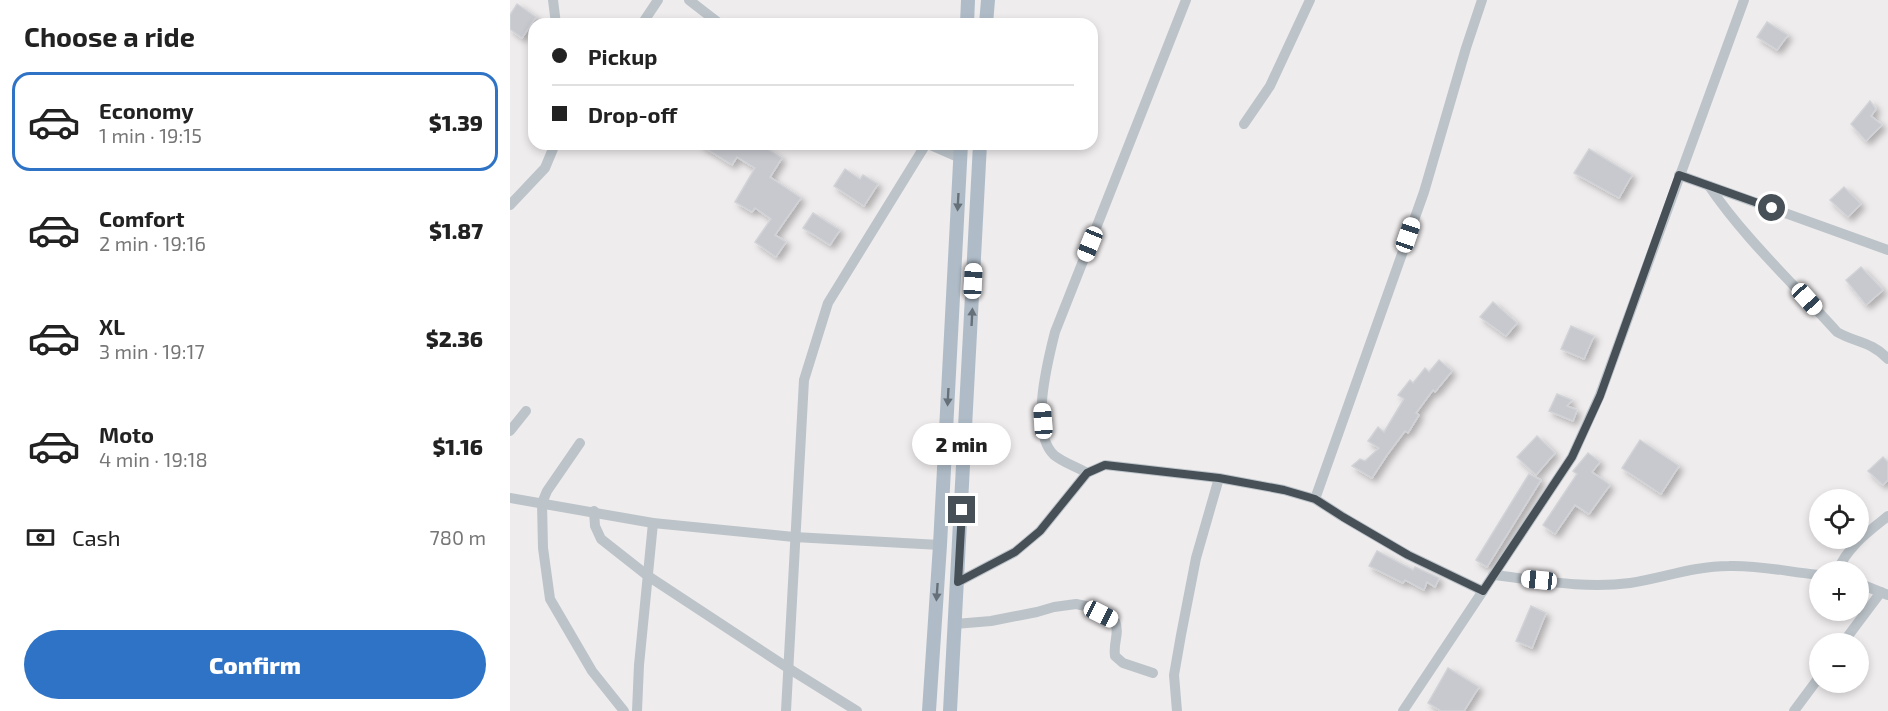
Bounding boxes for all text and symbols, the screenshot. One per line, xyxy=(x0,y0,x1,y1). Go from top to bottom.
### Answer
text: Choose a ride xyxy=(24,20,195,52)
text: Pickup xyxy=(588,43,657,69)
icon: car xyxy=(27,95,81,149)
text: Economy xyxy=(99,97,194,123)
text: Drop-off xyxy=(588,101,677,127)
text: $1.39 xyxy=(429,109,483,135)
text: 1 min · 19:15 xyxy=(99,123,202,147)
one-way arrow xyxy=(953,193,962,212)
route start xyxy=(1758,194,1785,221)
icon: car xyxy=(27,203,81,257)
text: Comfort xyxy=(99,205,184,231)
car xyxy=(1394,215,1422,255)
text: $1.87 xyxy=(429,217,483,243)
car xyxy=(1075,224,1105,264)
text: 2 min · 19:16 xyxy=(99,231,206,255)
car xyxy=(963,263,983,299)
car xyxy=(1788,280,1826,318)
one-way arrow xyxy=(967,308,976,327)
icon: car xyxy=(27,311,81,365)
text: XL xyxy=(99,313,125,339)
text: $2.36 xyxy=(426,325,483,351)
text: 3 min · 19:17 xyxy=(99,339,205,363)
one-way arrow xyxy=(943,388,952,407)
car xyxy=(1033,402,1053,440)
icon: car xyxy=(27,419,81,473)
text: Moto xyxy=(99,421,154,447)
callout: 2 min xyxy=(912,423,1012,465)
text: 2 min xyxy=(936,432,987,456)
text: $1.16 xyxy=(432,433,483,459)
text: 4 min · 19:18 xyxy=(99,447,208,471)
map controls xyxy=(1809,489,1869,693)
button: locate xyxy=(1809,489,1869,549)
route end xyxy=(948,496,975,523)
icon: cash xyxy=(24,521,57,554)
text: Cash xyxy=(72,524,121,550)
text: 780 m xyxy=(430,525,486,549)
button: + xyxy=(1809,561,1869,621)
car xyxy=(1520,569,1558,591)
one-way arrow xyxy=(932,582,941,601)
car xyxy=(1081,598,1121,630)
button: Confirm xyxy=(24,630,486,699)
button: − xyxy=(1809,633,1869,693)

